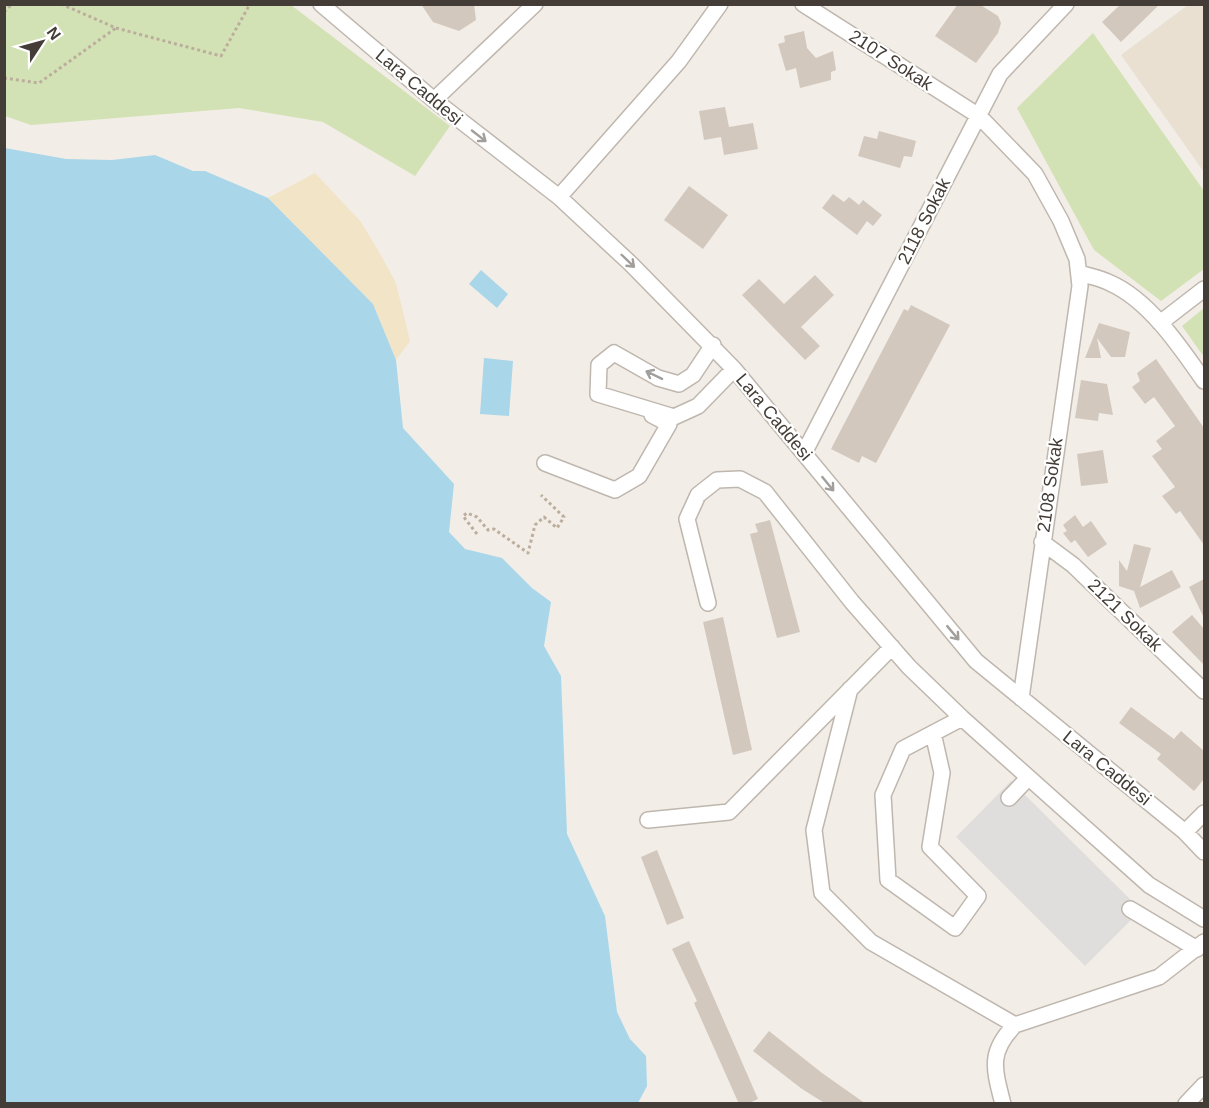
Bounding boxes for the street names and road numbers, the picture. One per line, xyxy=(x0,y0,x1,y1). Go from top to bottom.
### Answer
street label: 2107 Sokak xyxy=(846,26,937,95)
street label: Lara Caddesi xyxy=(372,45,466,129)
street label: 2118 Sokak xyxy=(894,174,955,267)
street label: Lara Caddesi xyxy=(732,370,816,464)
street label: 2108 Sokak xyxy=(1033,436,1067,533)
street label: 2121 Sokak xyxy=(1084,575,1167,656)
street label: Lara Caddesi xyxy=(1059,727,1155,809)

